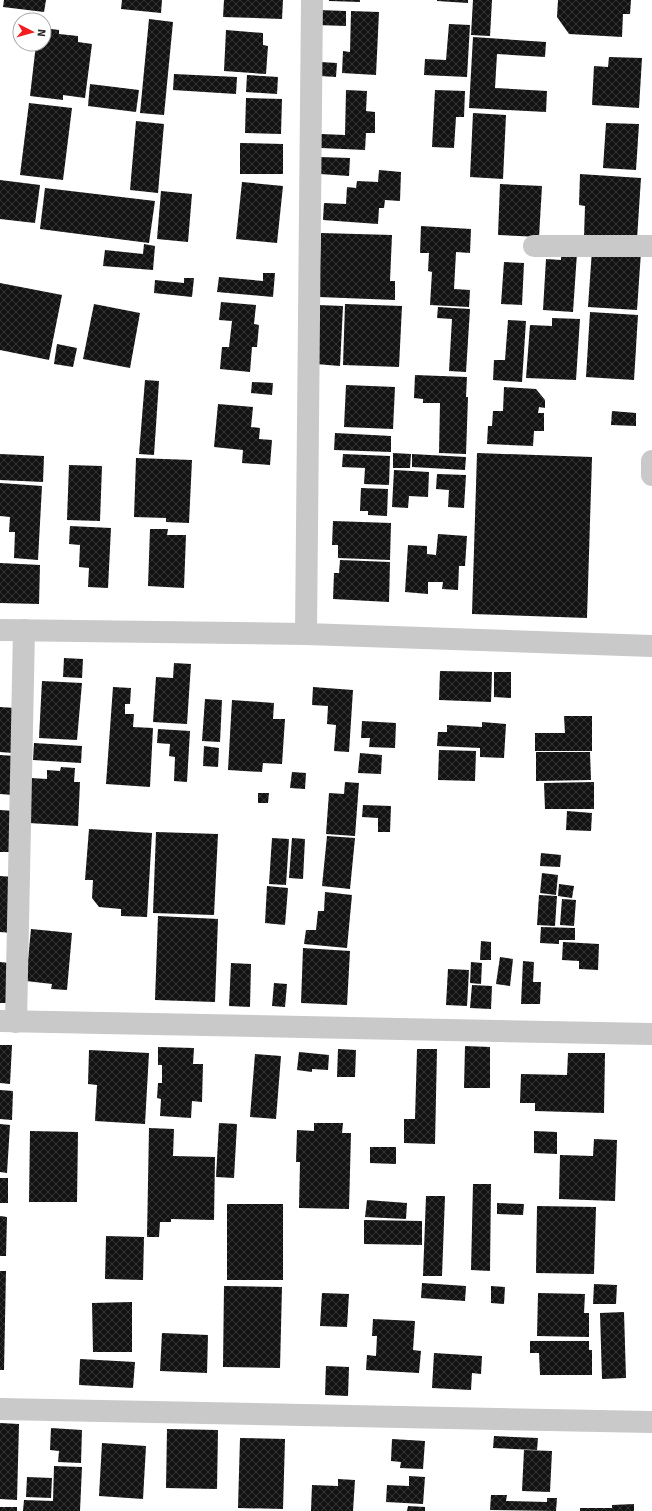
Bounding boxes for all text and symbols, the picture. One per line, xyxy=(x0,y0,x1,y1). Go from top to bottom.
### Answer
north arrow xyxy=(12,12,52,52)
text: N xyxy=(35,29,48,37)

